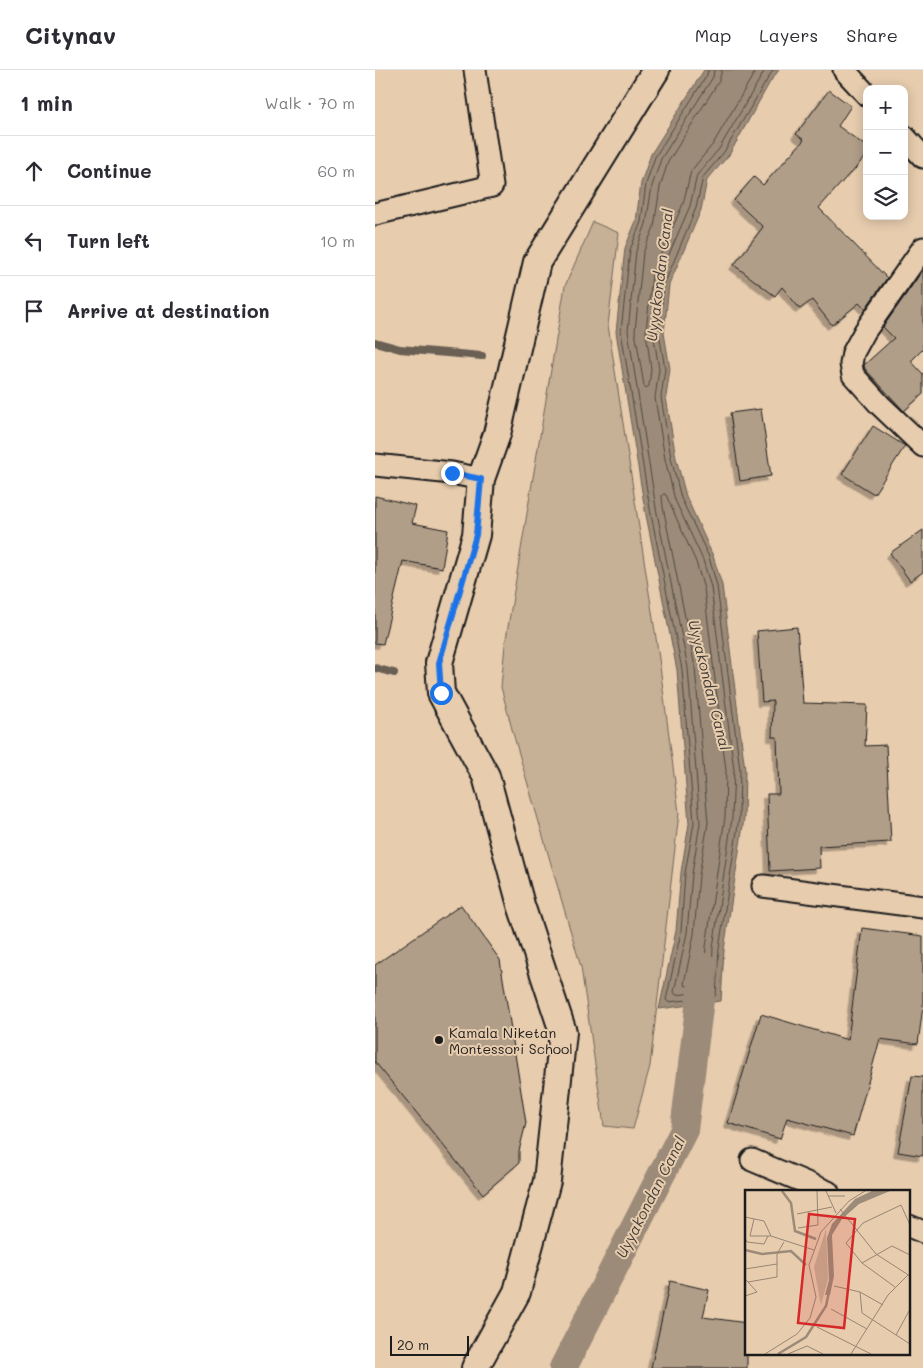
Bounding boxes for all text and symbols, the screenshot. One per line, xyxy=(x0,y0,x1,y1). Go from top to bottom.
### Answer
text: Citynav xyxy=(25,19,116,50)
text: Map xyxy=(695,23,731,47)
text: Layers xyxy=(759,23,818,47)
text: Share xyxy=(846,23,898,47)
map controls xyxy=(863,85,908,220)
button: + xyxy=(863,85,908,130)
text: 1 min xyxy=(20,89,73,116)
text: Walk · 70 m xyxy=(265,92,355,113)
button: − xyxy=(863,130,908,175)
icon: ahead xyxy=(20,157,48,185)
text: Continue xyxy=(67,158,152,183)
text: 60 m xyxy=(318,160,355,181)
button: layers xyxy=(863,175,908,220)
water label: Uyyakondan Canal xyxy=(641,207,677,343)
icon: left xyxy=(20,227,48,255)
text: Turn left xyxy=(67,228,150,253)
text: 10 m xyxy=(320,230,355,251)
icon: arrive xyxy=(20,297,48,325)
text: Arrive at destination xyxy=(67,298,270,323)
route end xyxy=(441,462,464,485)
water label: Uyyakondan Canal xyxy=(684,618,736,752)
route start xyxy=(430,682,453,705)
place label: Kamala Niketan Montessori School xyxy=(449,1023,573,1058)
marker: Kamala Niketan Montessori School xyxy=(433,1034,445,1046)
water label: Uyyakondan Canal xyxy=(611,1133,689,1261)
inset map xyxy=(745,1190,911,1356)
scale bar xyxy=(390,1333,469,1356)
text: 20 m xyxy=(397,1335,429,1354)

